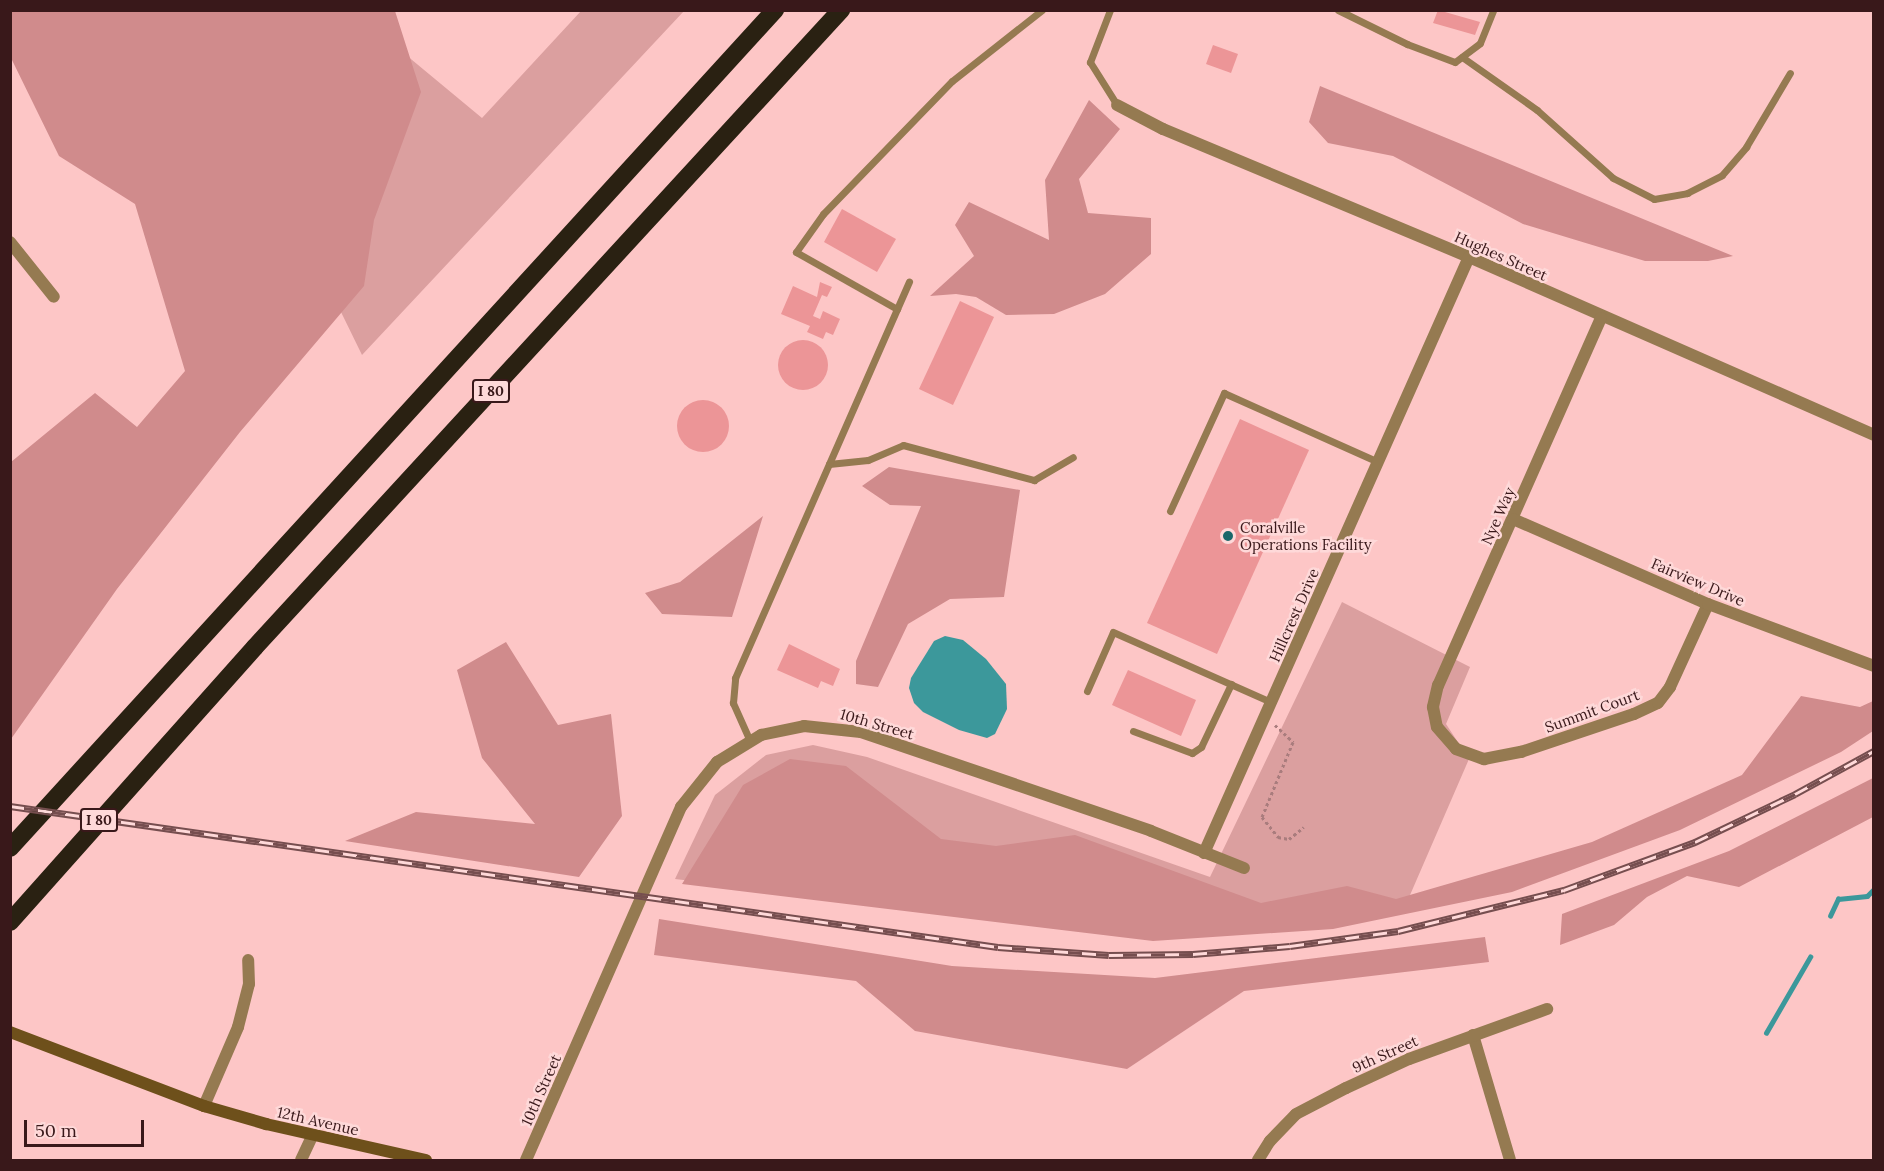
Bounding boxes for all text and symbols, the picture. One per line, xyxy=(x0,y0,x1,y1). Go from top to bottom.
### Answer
street label: Hughes Street xyxy=(1452,228,1550,284)
road number: I 80 xyxy=(472,380,510,402)
street label: Nye Way xyxy=(1477,484,1519,548)
place label: Coralville Operations Facility xyxy=(1240,518,1372,553)
marker: Coralville Operations Facility xyxy=(1221,529,1235,543)
street label: Fairview Drive xyxy=(1649,554,1747,610)
street label: Hillcrest Drive xyxy=(1265,565,1323,665)
street label: Summit Court xyxy=(1542,686,1642,736)
street label: 10th Street xyxy=(838,705,916,743)
road number: I 80 xyxy=(80,809,118,831)
street label: 9th Street xyxy=(1349,1032,1421,1076)
street label: 10th Street xyxy=(517,1052,565,1128)
street label: 12th Avenue xyxy=(275,1103,361,1139)
scale bar xyxy=(27,1108,147,1146)
text: 50 m xyxy=(35,1119,77,1142)

